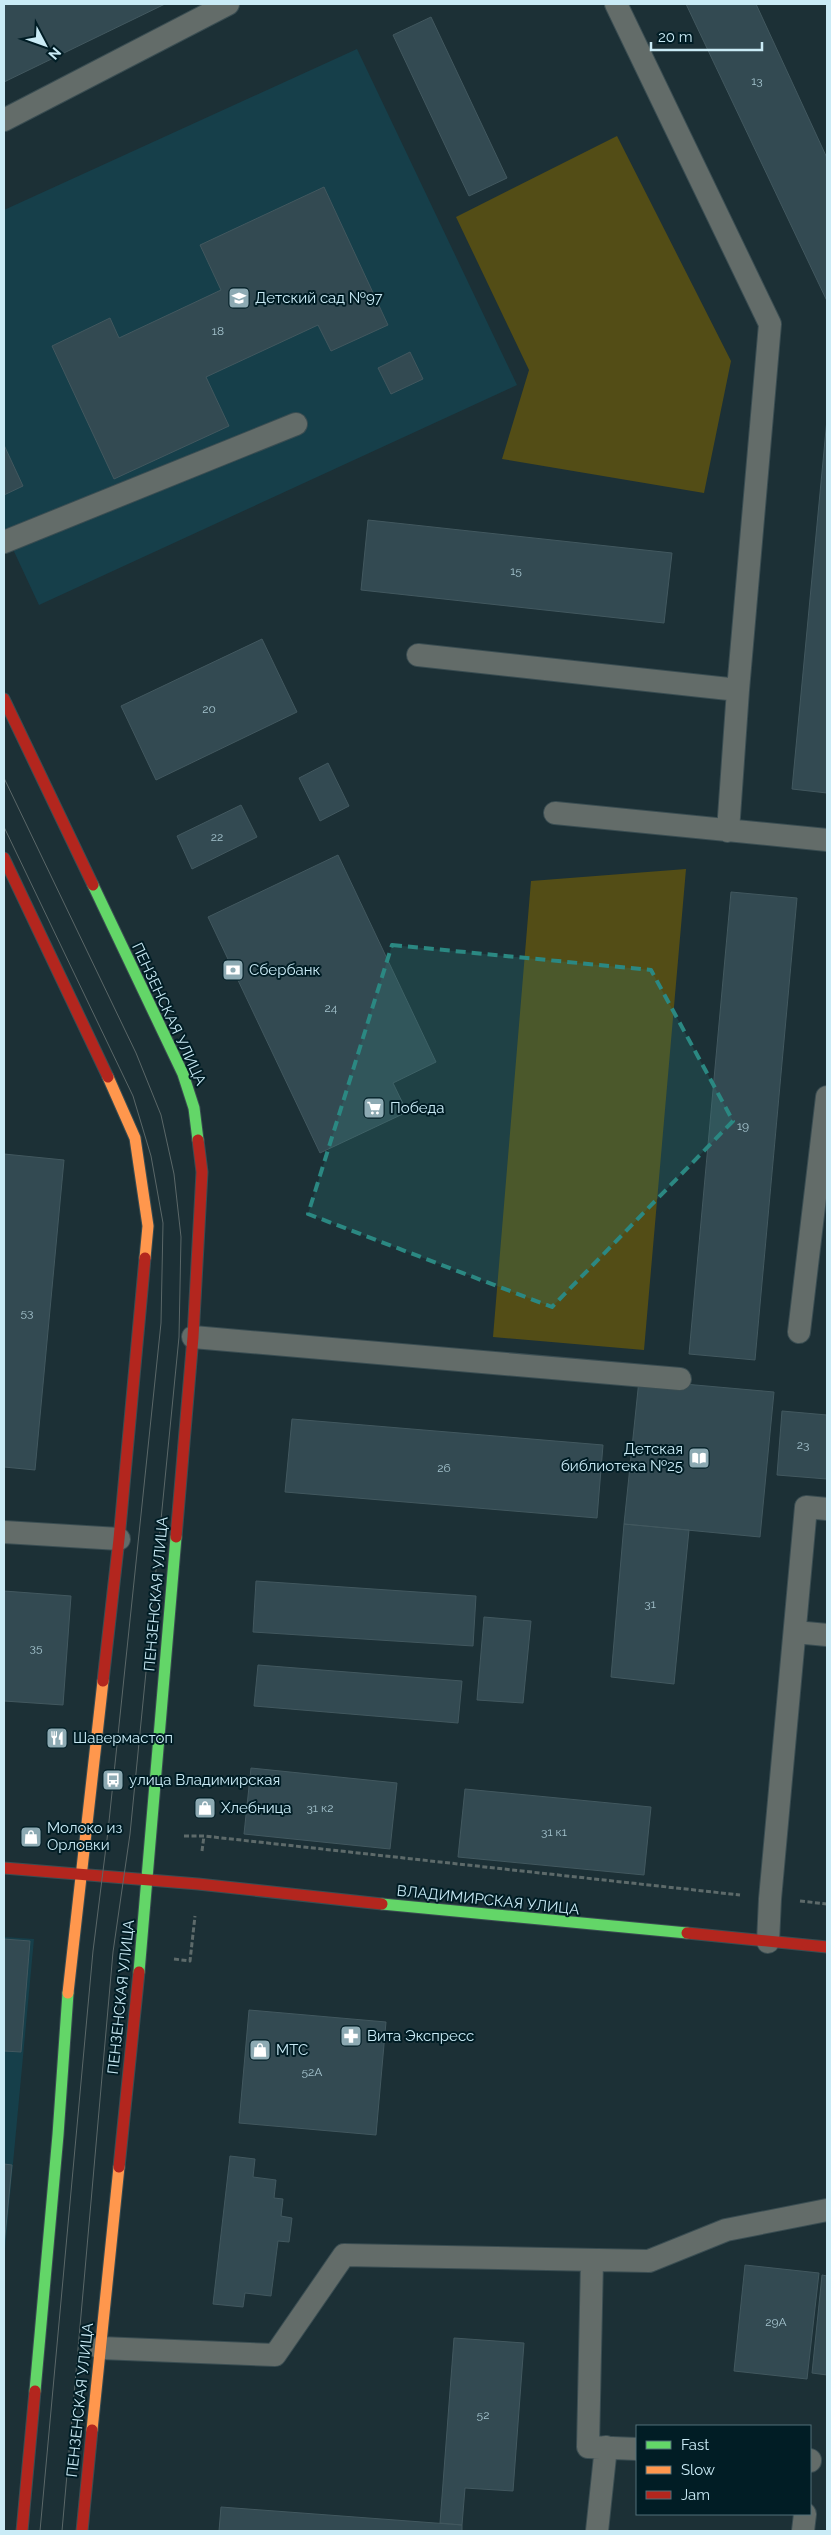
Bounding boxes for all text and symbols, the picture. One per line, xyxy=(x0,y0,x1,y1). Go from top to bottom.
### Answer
north arrow xyxy=(20,20,70,70)
scale bar xyxy=(651,20,762,52)
text: 20 m xyxy=(658,28,693,46)
text: N xyxy=(45,44,64,63)
house number: 13 xyxy=(751,74,763,88)
school or university icon: Детский сад №97 xyxy=(227,286,251,310)
place label: Детский сад №97 xyxy=(255,289,383,307)
house number: 18 xyxy=(212,324,224,338)
house number: 15 xyxy=(510,564,522,578)
house number: 20 xyxy=(202,702,216,716)
house number: 22 xyxy=(211,830,223,844)
street label: ПЕНЗЕНСКАЯ УЛИЦА xyxy=(128,940,210,1088)
bank icon: Сбербанк xyxy=(221,958,245,982)
place label: Сбербанк xyxy=(249,961,320,979)
house number: 24 xyxy=(325,1001,338,1015)
supermarket icon: Победа xyxy=(362,1096,386,1120)
place label: Победа xyxy=(390,1099,444,1117)
house number: 19 xyxy=(737,1119,749,1133)
house number: 53 xyxy=(21,1306,33,1320)
house number: 23 xyxy=(797,1438,809,1452)
place label: Детская библиотека №25 xyxy=(561,1440,683,1475)
library icon: Детская библиотека №25 xyxy=(687,1446,711,1470)
house number: 26 xyxy=(437,1461,451,1475)
street label: ПЕНЗЕНСКАЯ УЛИЦА xyxy=(140,1516,172,1672)
house number: 31 xyxy=(644,1597,656,1611)
house number: 35 xyxy=(30,1641,43,1655)
restaurant icon: Шавермастоп xyxy=(45,1726,69,1750)
place label: Шавермастоп xyxy=(73,1729,173,1747)
bus stop icon: улица Владимирская xyxy=(101,1768,125,1792)
place label: улица Владимирская xyxy=(129,1771,280,1789)
shop icon: Хлебница xyxy=(193,1796,217,1820)
place label: Хлебница xyxy=(221,1799,291,1817)
house number: 31 к2 xyxy=(306,1801,334,1815)
place label: Молоко из Орловки xyxy=(47,1819,122,1854)
shop icon: Молоко из Орловки xyxy=(19,1825,43,1849)
house number: 31 к1 xyxy=(541,1825,567,1839)
street label: ВЛАДИМИРСКАЯ УЛИЦА xyxy=(396,1881,580,1919)
street label: ПЕНЗЕНСКАЯ УЛИЦА xyxy=(104,1919,138,2075)
pharmacy icon: Вита Экспресс xyxy=(339,2024,363,2048)
place label: Вита Экспресс xyxy=(367,2027,474,2045)
shop icon: МТС xyxy=(248,2038,272,2062)
place label: МТС xyxy=(276,2041,308,2059)
house number: 52А xyxy=(302,2065,322,2079)
house number: 29А xyxy=(765,2315,787,2329)
street label: ПЕНЗЕНСКАЯ УЛИЦА xyxy=(63,2322,97,2478)
house number: 52 xyxy=(477,2408,489,2422)
legend xyxy=(636,2425,811,2515)
text: Fast xyxy=(681,2436,709,2454)
text: Slow xyxy=(681,2461,715,2479)
text: Jam xyxy=(681,2486,710,2504)

